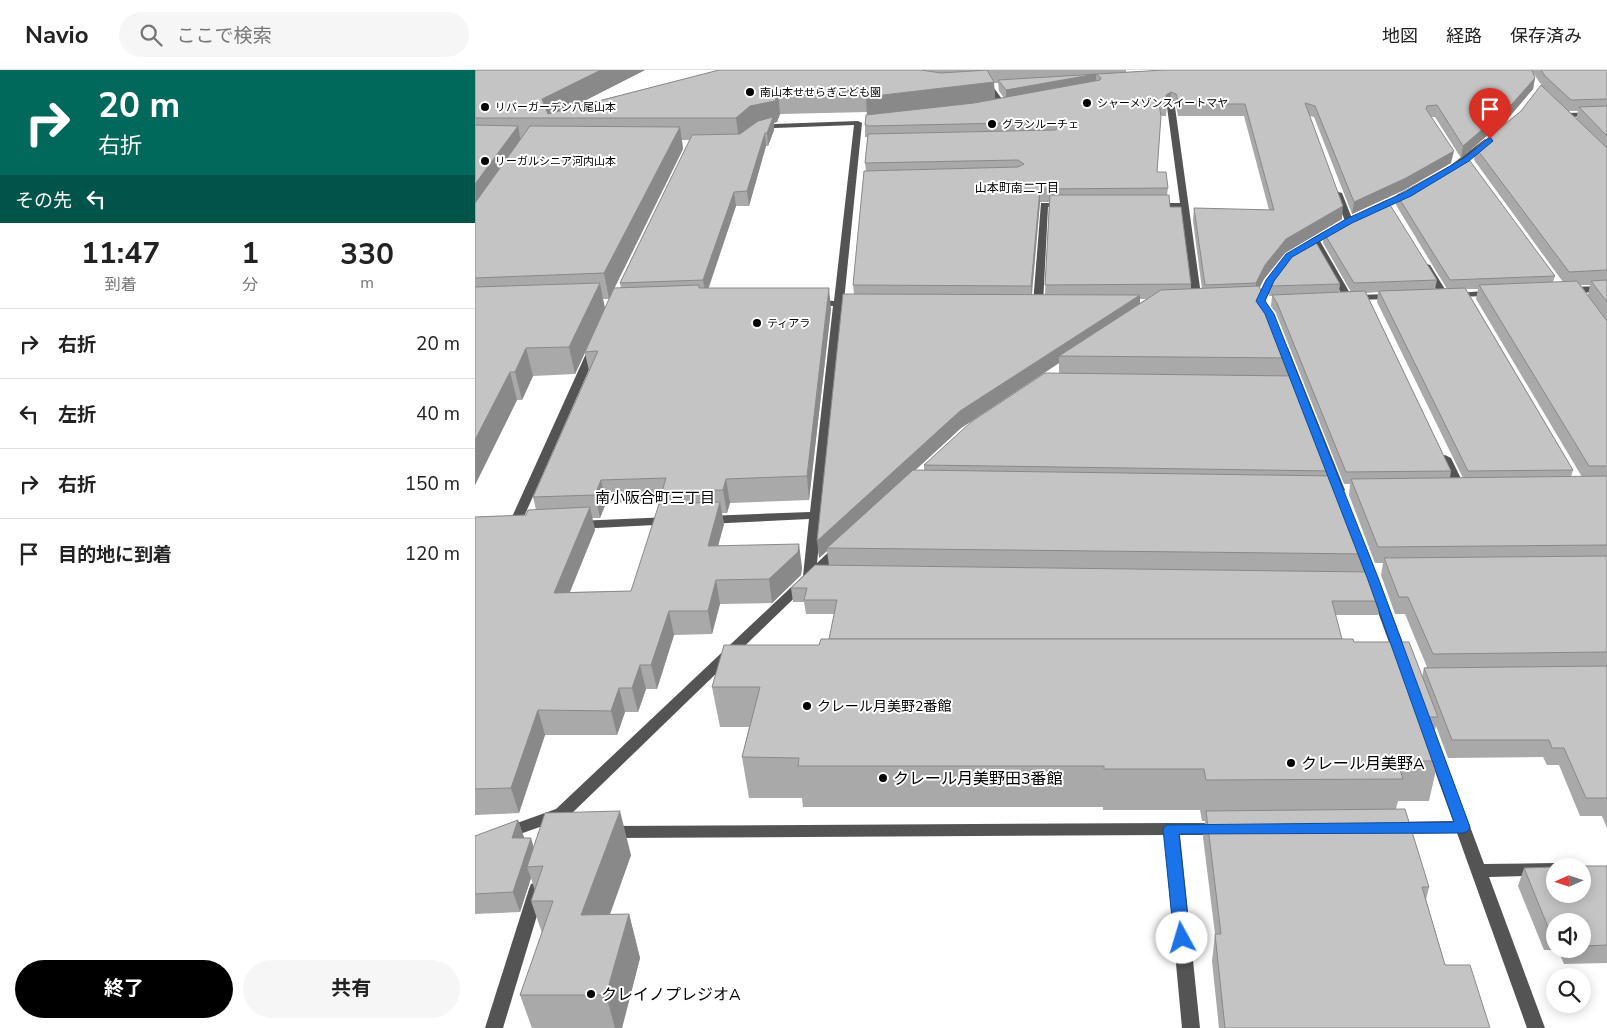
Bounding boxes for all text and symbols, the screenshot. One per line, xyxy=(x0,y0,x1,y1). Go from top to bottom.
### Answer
search box xyxy=(119,12,469,57)
text: Navio xyxy=(25,19,89,51)
icon: search xyxy=(137,21,165,49)
text: ここで検索 xyxy=(177,23,272,49)
text: 地図 xyxy=(1382,24,1418,48)
text: 経路 xyxy=(1446,24,1482,48)
text: 保存済み xyxy=(1510,24,1582,48)
text: 20 m xyxy=(98,82,180,129)
place label: 南山本せせらぎこども園 xyxy=(760,85,881,100)
marker: 南山本せせらぎこども園 xyxy=(744,86,756,98)
pin xyxy=(1469,88,1511,139)
icon: right xyxy=(15,90,80,155)
icon: arrive xyxy=(1476,95,1504,123)
place label: シャーメゾンスイートマヤ xyxy=(1097,96,1228,111)
marker: シャーメゾンスイートマヤ xyxy=(1081,97,1093,109)
place label: リバーガーデン八尾山本 xyxy=(495,100,616,115)
marker: リバーガーデン八尾山本 xyxy=(479,101,491,113)
place label: グランルーチェ xyxy=(1002,117,1079,132)
marker: グランルーチェ xyxy=(986,118,998,130)
text: 右折 xyxy=(98,131,142,161)
place label: リーガルシニア河内山本 xyxy=(495,154,616,169)
marker: リーガルシニア河内山本 xyxy=(479,155,491,167)
district label: 山本町南二丁目 xyxy=(975,180,1059,196)
icon: left xyxy=(82,185,110,213)
text: その先 xyxy=(15,188,72,214)
text: 11:47 xyxy=(81,233,160,274)
text: 1 xyxy=(241,233,259,274)
text: 330 xyxy=(340,234,394,275)
text: m xyxy=(360,272,374,294)
text: 到着 xyxy=(105,274,137,296)
text: 分 xyxy=(242,274,258,296)
place label: ティアラ xyxy=(767,316,810,331)
marker: ティアラ xyxy=(751,317,763,329)
icon: right xyxy=(15,330,43,358)
text: 20 m xyxy=(416,331,460,357)
text: 右折 xyxy=(58,332,96,358)
icon: left xyxy=(15,400,43,428)
text: 40 m xyxy=(416,401,460,427)
text: 左折 xyxy=(58,402,96,428)
icon: right xyxy=(15,470,43,498)
text: 150 m xyxy=(405,471,460,497)
text: 右折 xyxy=(58,472,96,498)
district label: 南小阪合町三丁目 xyxy=(595,488,715,508)
icon: arrive xyxy=(15,540,43,568)
text: 120 m xyxy=(405,541,460,567)
text: 目的地に到着 xyxy=(58,542,172,568)
place label: クレール月美野2番館 xyxy=(817,697,951,716)
marker: クレール月美野2番館 xyxy=(801,700,813,712)
place label: クレール月美野A xyxy=(1301,753,1425,775)
marker: クレール月美野A xyxy=(1285,757,1297,769)
place label: クレール月美野田3番館 xyxy=(893,768,1063,790)
marker: クレール月美野田3番館 xyxy=(877,772,889,784)
north arrow xyxy=(1546,858,1591,902)
map controls xyxy=(1546,858,1591,1013)
position arrow xyxy=(1155,911,1207,963)
button: sound xyxy=(1546,913,1591,958)
button: 終了 xyxy=(15,960,233,1018)
button: 共有 xyxy=(243,960,460,1018)
button: search xyxy=(1546,968,1591,1013)
place label: クレイノプレジオA xyxy=(601,984,741,1006)
marker: クレイノプレジオA xyxy=(585,988,597,1000)

